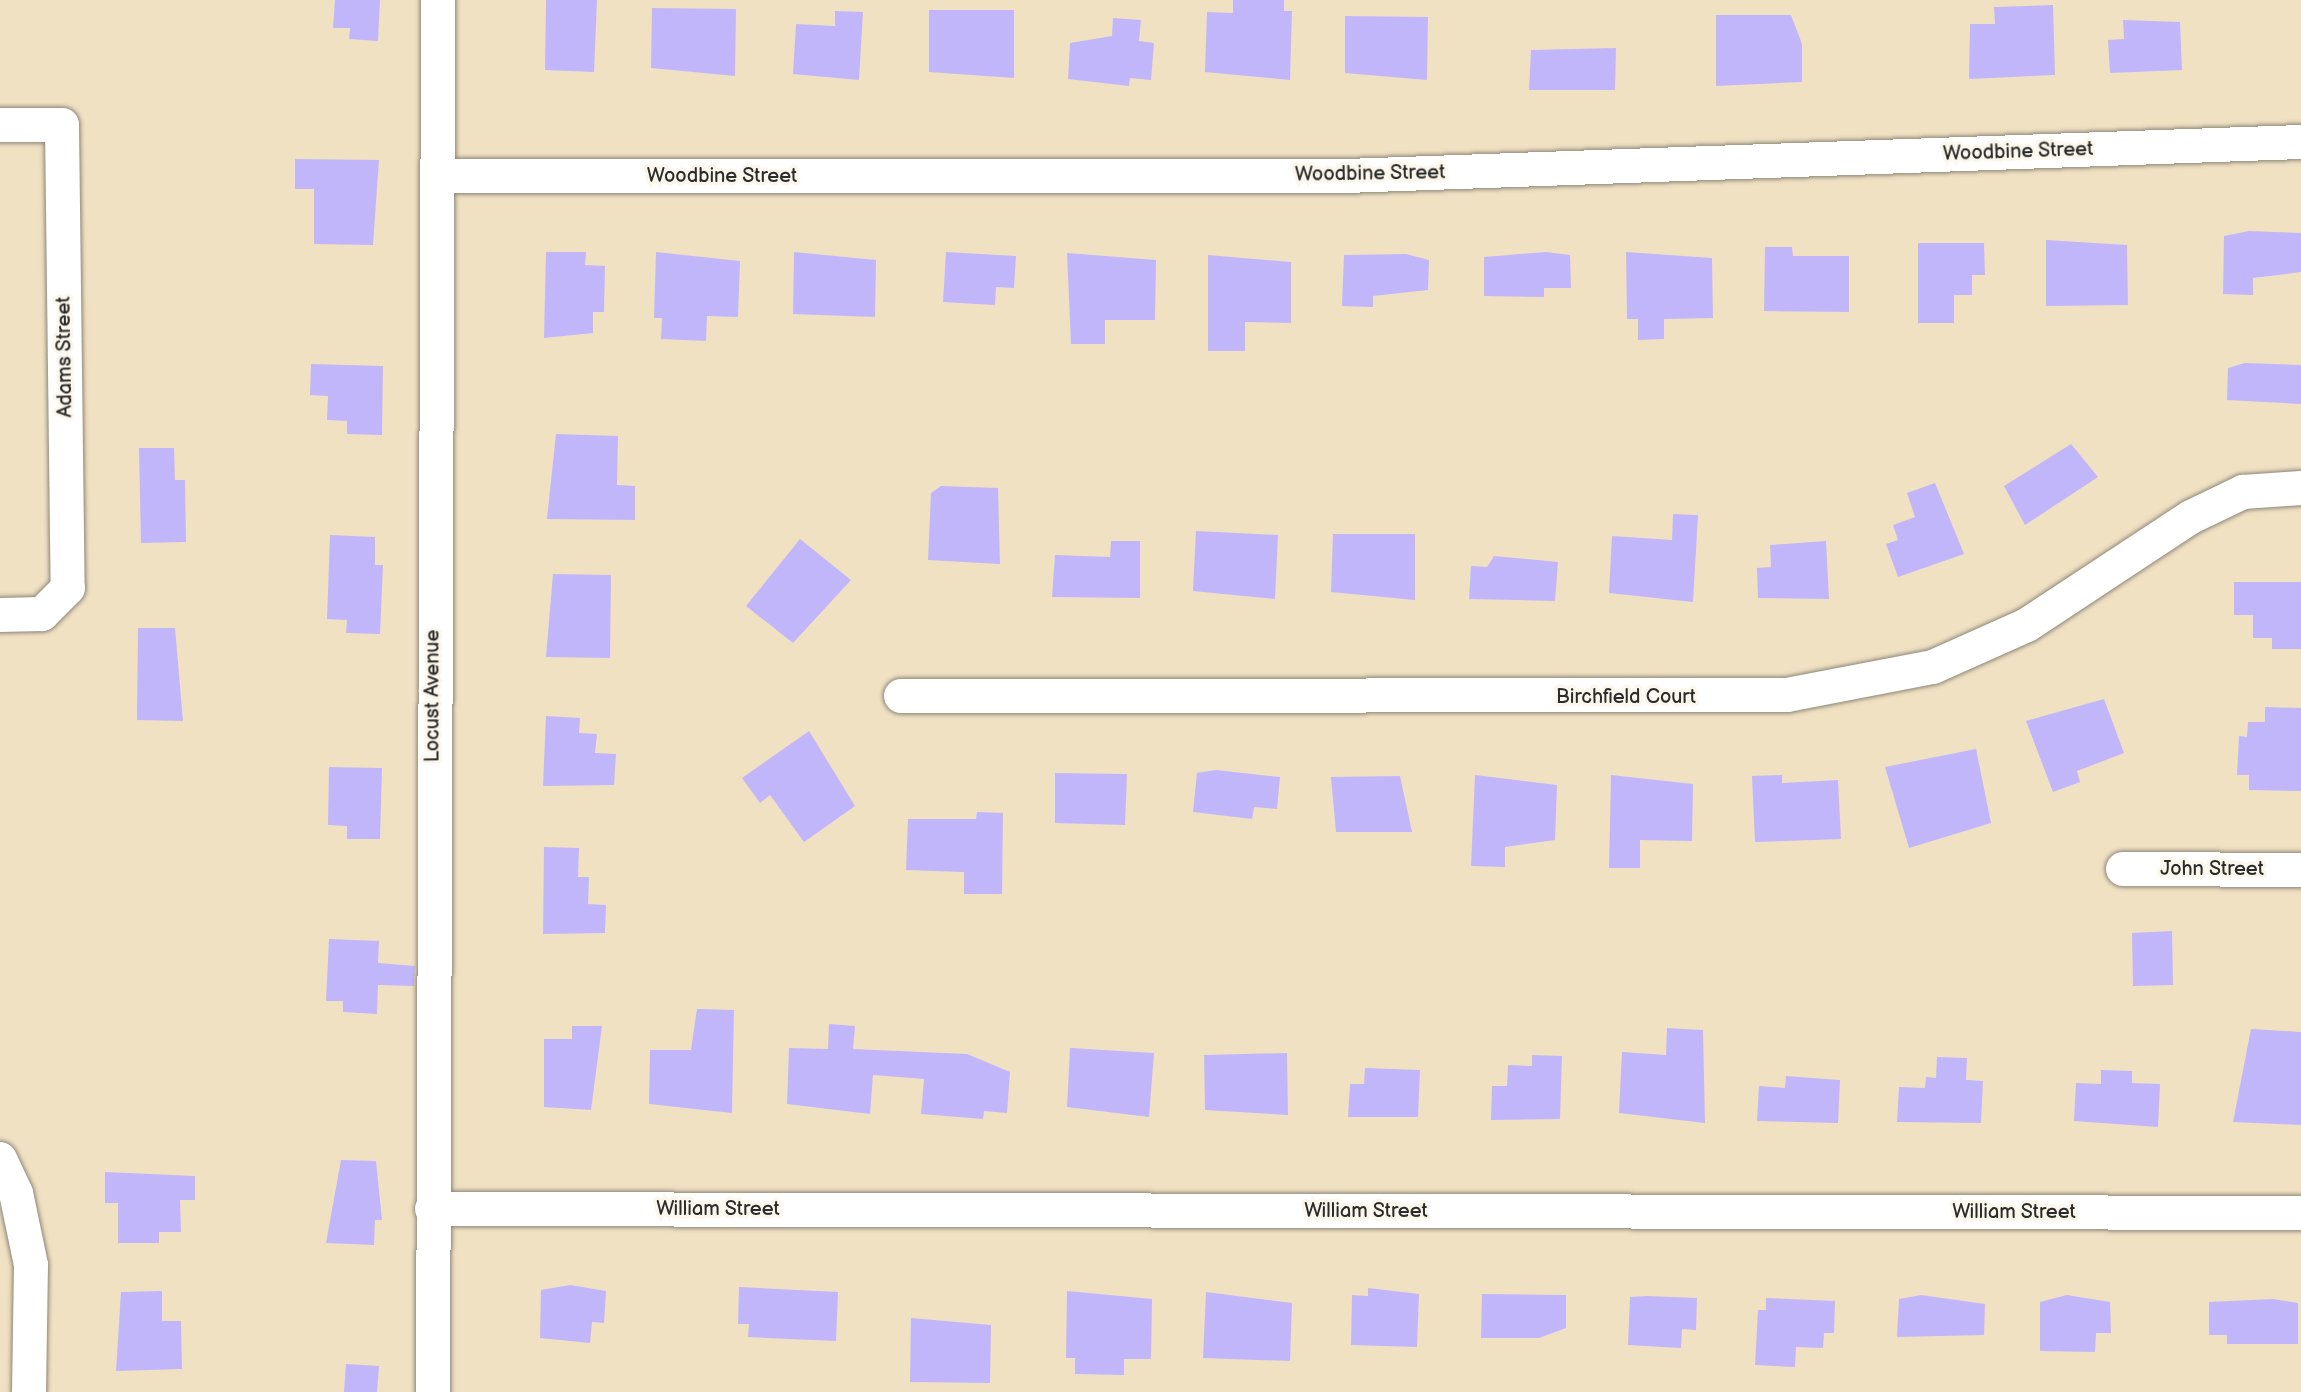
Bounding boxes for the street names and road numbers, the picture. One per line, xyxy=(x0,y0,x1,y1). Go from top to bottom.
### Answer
street label: Woodbine Street xyxy=(1942,137,2094,167)
street label: Woodbine Street xyxy=(1294,161,1446,187)
street label: Woodbine Street xyxy=(647,164,797,188)
street label: Adams Street xyxy=(52,296,78,418)
street label: Locust Avenue xyxy=(421,630,445,762)
street label: Birchfield Court xyxy=(1556,685,1696,709)
street label: John Street xyxy=(2160,857,2264,881)
street label: William Street xyxy=(656,1197,780,1221)
street label: William Street xyxy=(1304,1199,1428,1223)
street label: William Street xyxy=(1952,1200,2076,1224)

